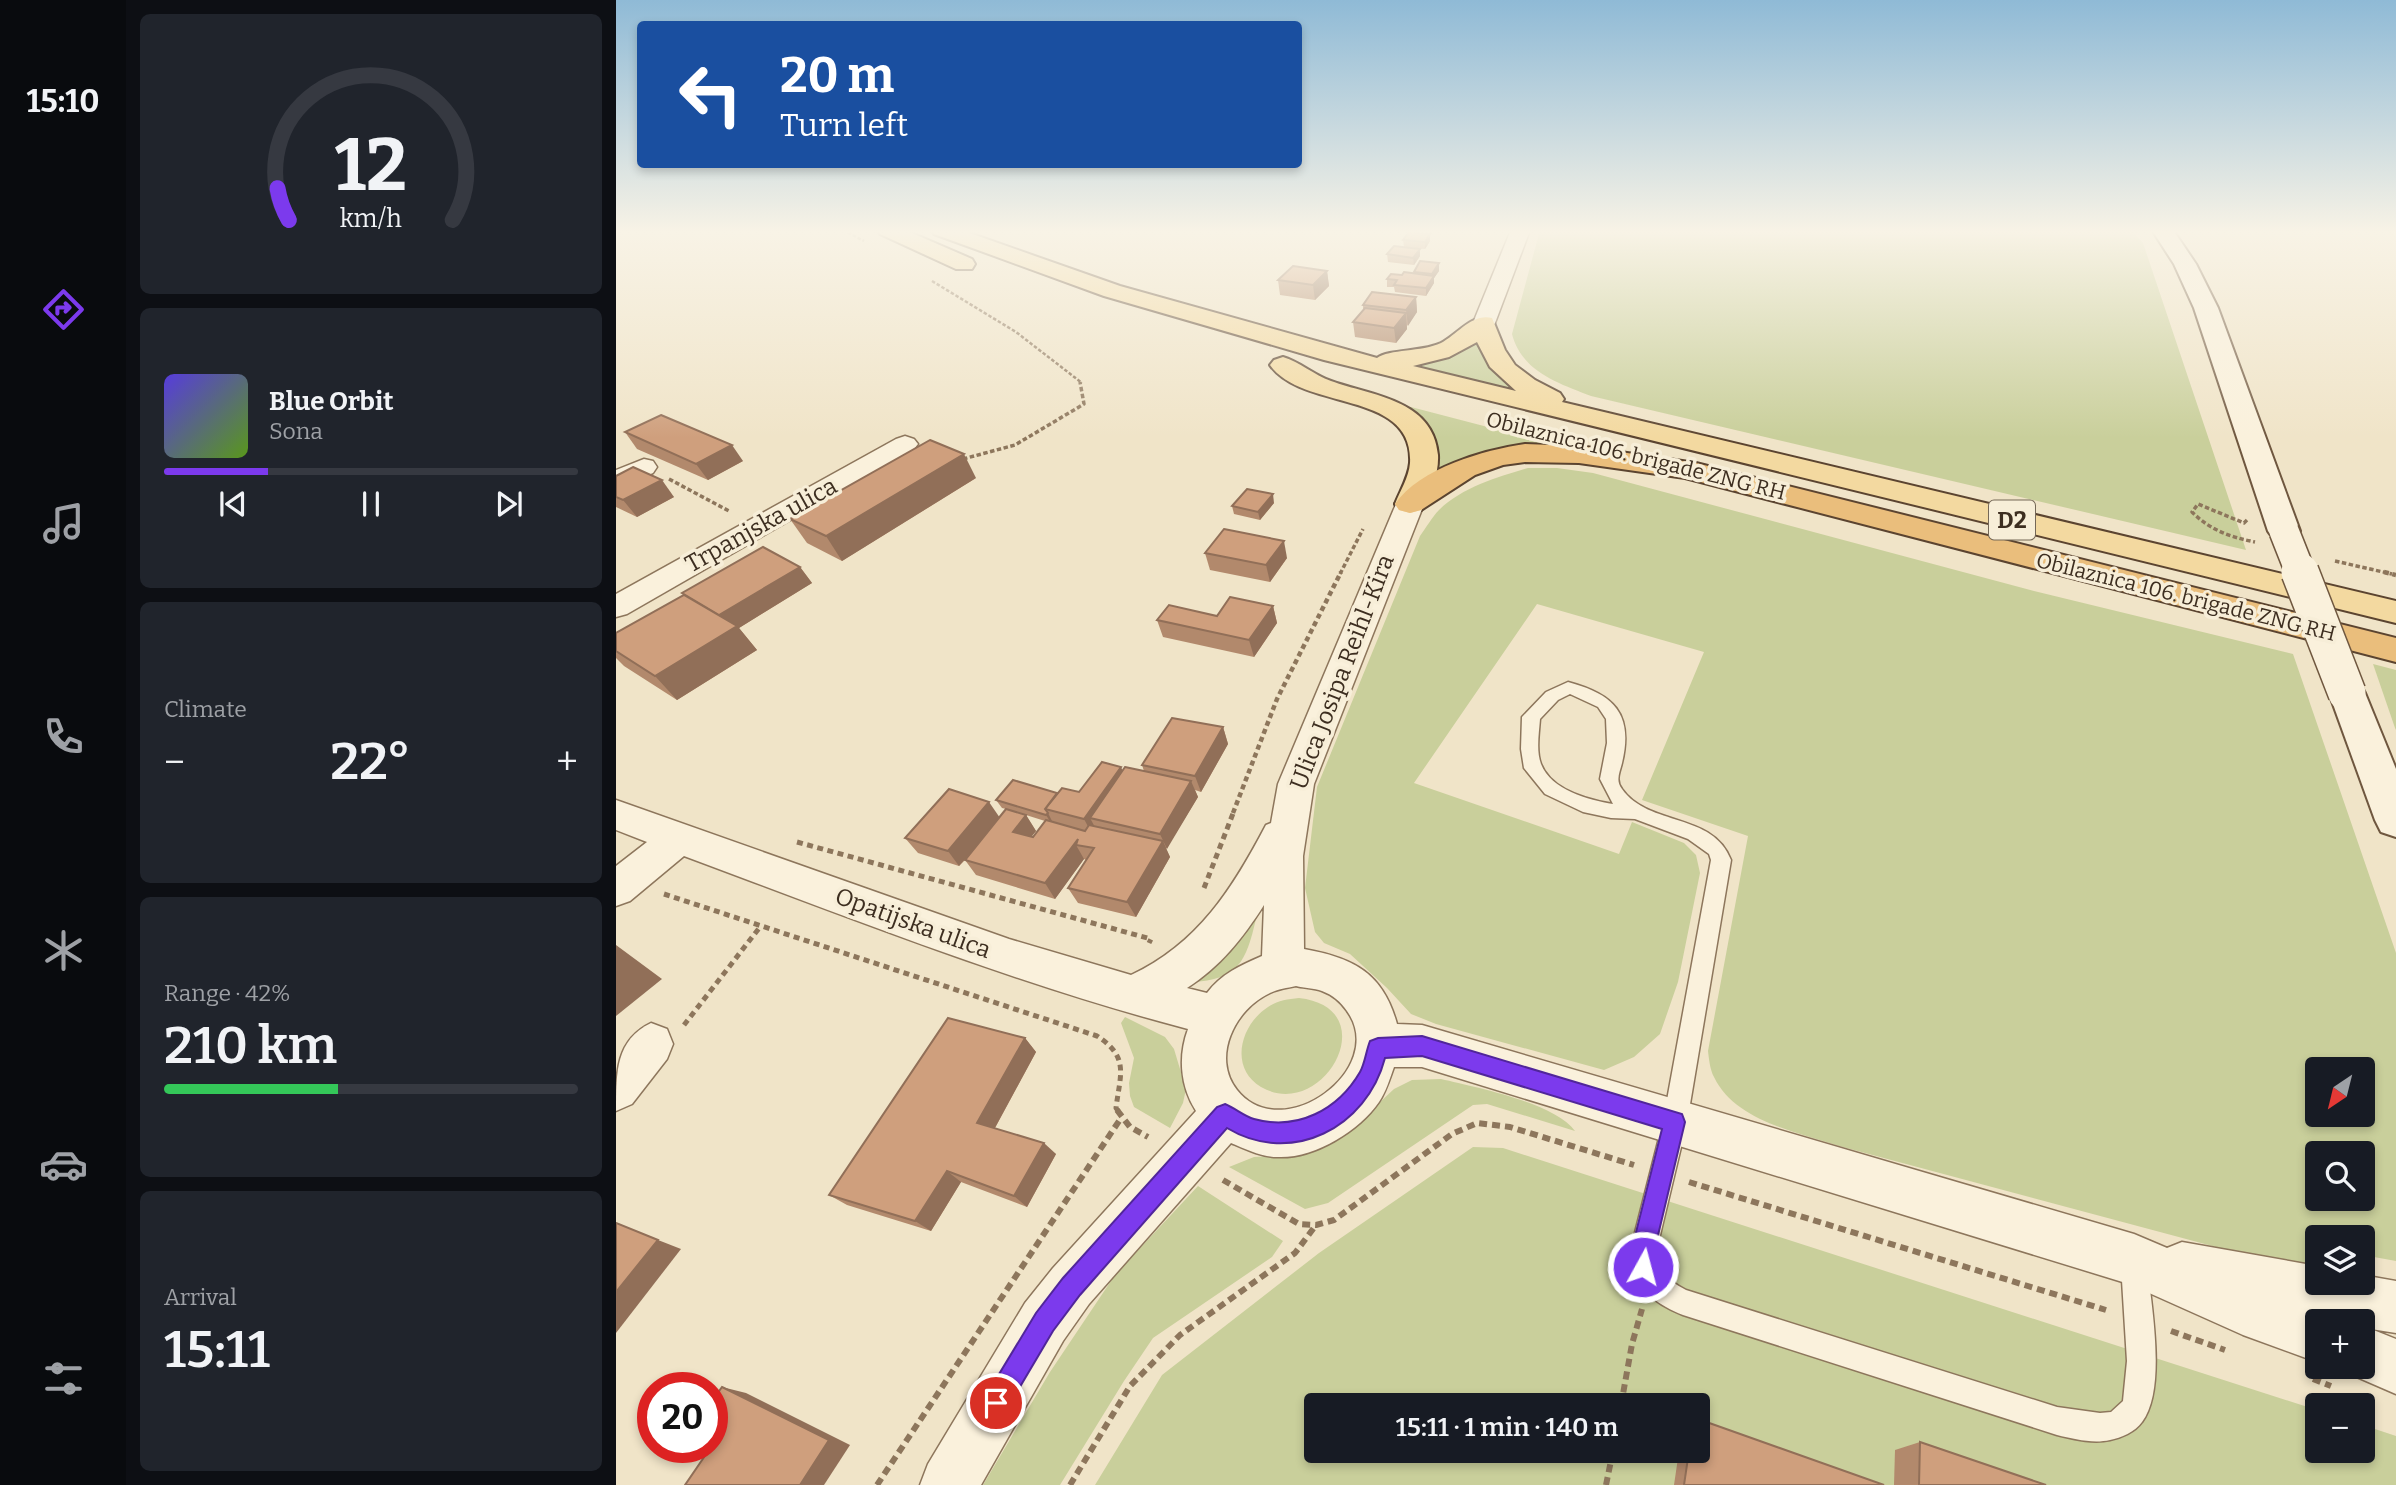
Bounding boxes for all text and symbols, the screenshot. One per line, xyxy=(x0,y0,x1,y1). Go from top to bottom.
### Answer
text: 20 m xyxy=(780,46,894,105)
icon: left xyxy=(665,49,756,140)
text: 15:10 xyxy=(27,82,99,120)
text: Turn left xyxy=(780,106,908,144)
text: 12 xyxy=(335,122,407,209)
text: km/h xyxy=(340,204,402,234)
icon: directions xyxy=(39,285,88,334)
text: Blue Orbit xyxy=(269,386,393,417)
street label: Obilaznica 106. brigade ZNG RH xyxy=(1483,406,1789,506)
text: Sona xyxy=(269,417,323,445)
street label: Trpanjska ulica xyxy=(680,472,842,578)
icon: previous xyxy=(214,485,252,523)
icon: pause xyxy=(352,485,390,523)
icon: next xyxy=(490,485,528,523)
icon: music xyxy=(39,499,88,548)
road number: D2 xyxy=(1989,500,2035,540)
street label: Obilaznica 106. brigade ZNG RH xyxy=(2033,547,2339,647)
street label: Ulica Josipa Reihl-Kira xyxy=(1284,551,1400,793)
text: Climate xyxy=(164,695,247,723)
icon: phone xyxy=(39,712,88,761)
text: 22° xyxy=(330,730,411,793)
text: − xyxy=(164,739,185,785)
text: + xyxy=(556,739,578,785)
street label: Opatijska ulica xyxy=(831,882,995,964)
icon: climate xyxy=(39,926,88,975)
text: Range · 42% xyxy=(164,979,290,1007)
text: 210 km xyxy=(164,1014,337,1077)
north arrow xyxy=(2305,1057,2375,1127)
map controls xyxy=(2305,1057,2375,1463)
icon: car xyxy=(39,1140,88,1189)
button: search xyxy=(2305,1141,2375,1211)
button: layers xyxy=(2305,1225,2375,1295)
position arrow xyxy=(1606,1230,1680,1304)
text: Arrival xyxy=(164,1283,237,1311)
button: + xyxy=(2305,1309,2375,1379)
text: 15:11 xyxy=(164,1318,270,1381)
icon: filters xyxy=(39,1354,88,1403)
speed limit sign: 20 xyxy=(637,1372,728,1463)
pin xyxy=(966,1373,1026,1433)
icon: arrive xyxy=(977,1384,1015,1422)
button: − xyxy=(2305,1393,2375,1463)
text: 15:11 · 1 min · 140 m xyxy=(1396,1412,1618,1443)

